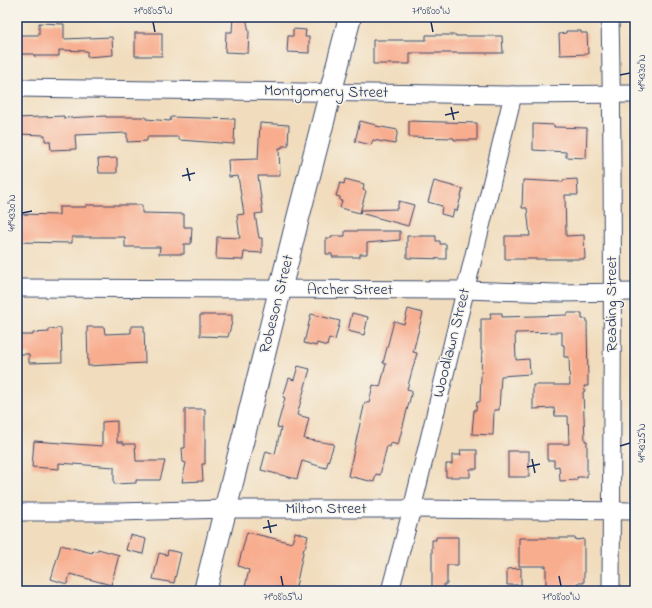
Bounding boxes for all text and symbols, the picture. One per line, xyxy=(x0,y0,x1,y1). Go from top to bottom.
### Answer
text: 71°08'05"W xyxy=(133,4,173,19)
text: 71°08'00"W xyxy=(412,4,450,19)
text: 41°43'30"N xyxy=(635,54,650,91)
street label: Montgomery Street xyxy=(264,79,389,105)
text: 41°43'30"N xyxy=(5,194,20,231)
street label: Robeson Street xyxy=(253,252,301,356)
street label: Reading Street xyxy=(600,255,624,352)
street label: Archer Street xyxy=(307,278,394,302)
street label: Woodlawn Street xyxy=(427,285,477,400)
text: 41°43'25"N xyxy=(635,423,650,463)
street label: Milton Street xyxy=(285,497,367,521)
text: 71°08'05"W xyxy=(263,590,303,605)
text: 71°08'00"W xyxy=(542,590,580,605)

